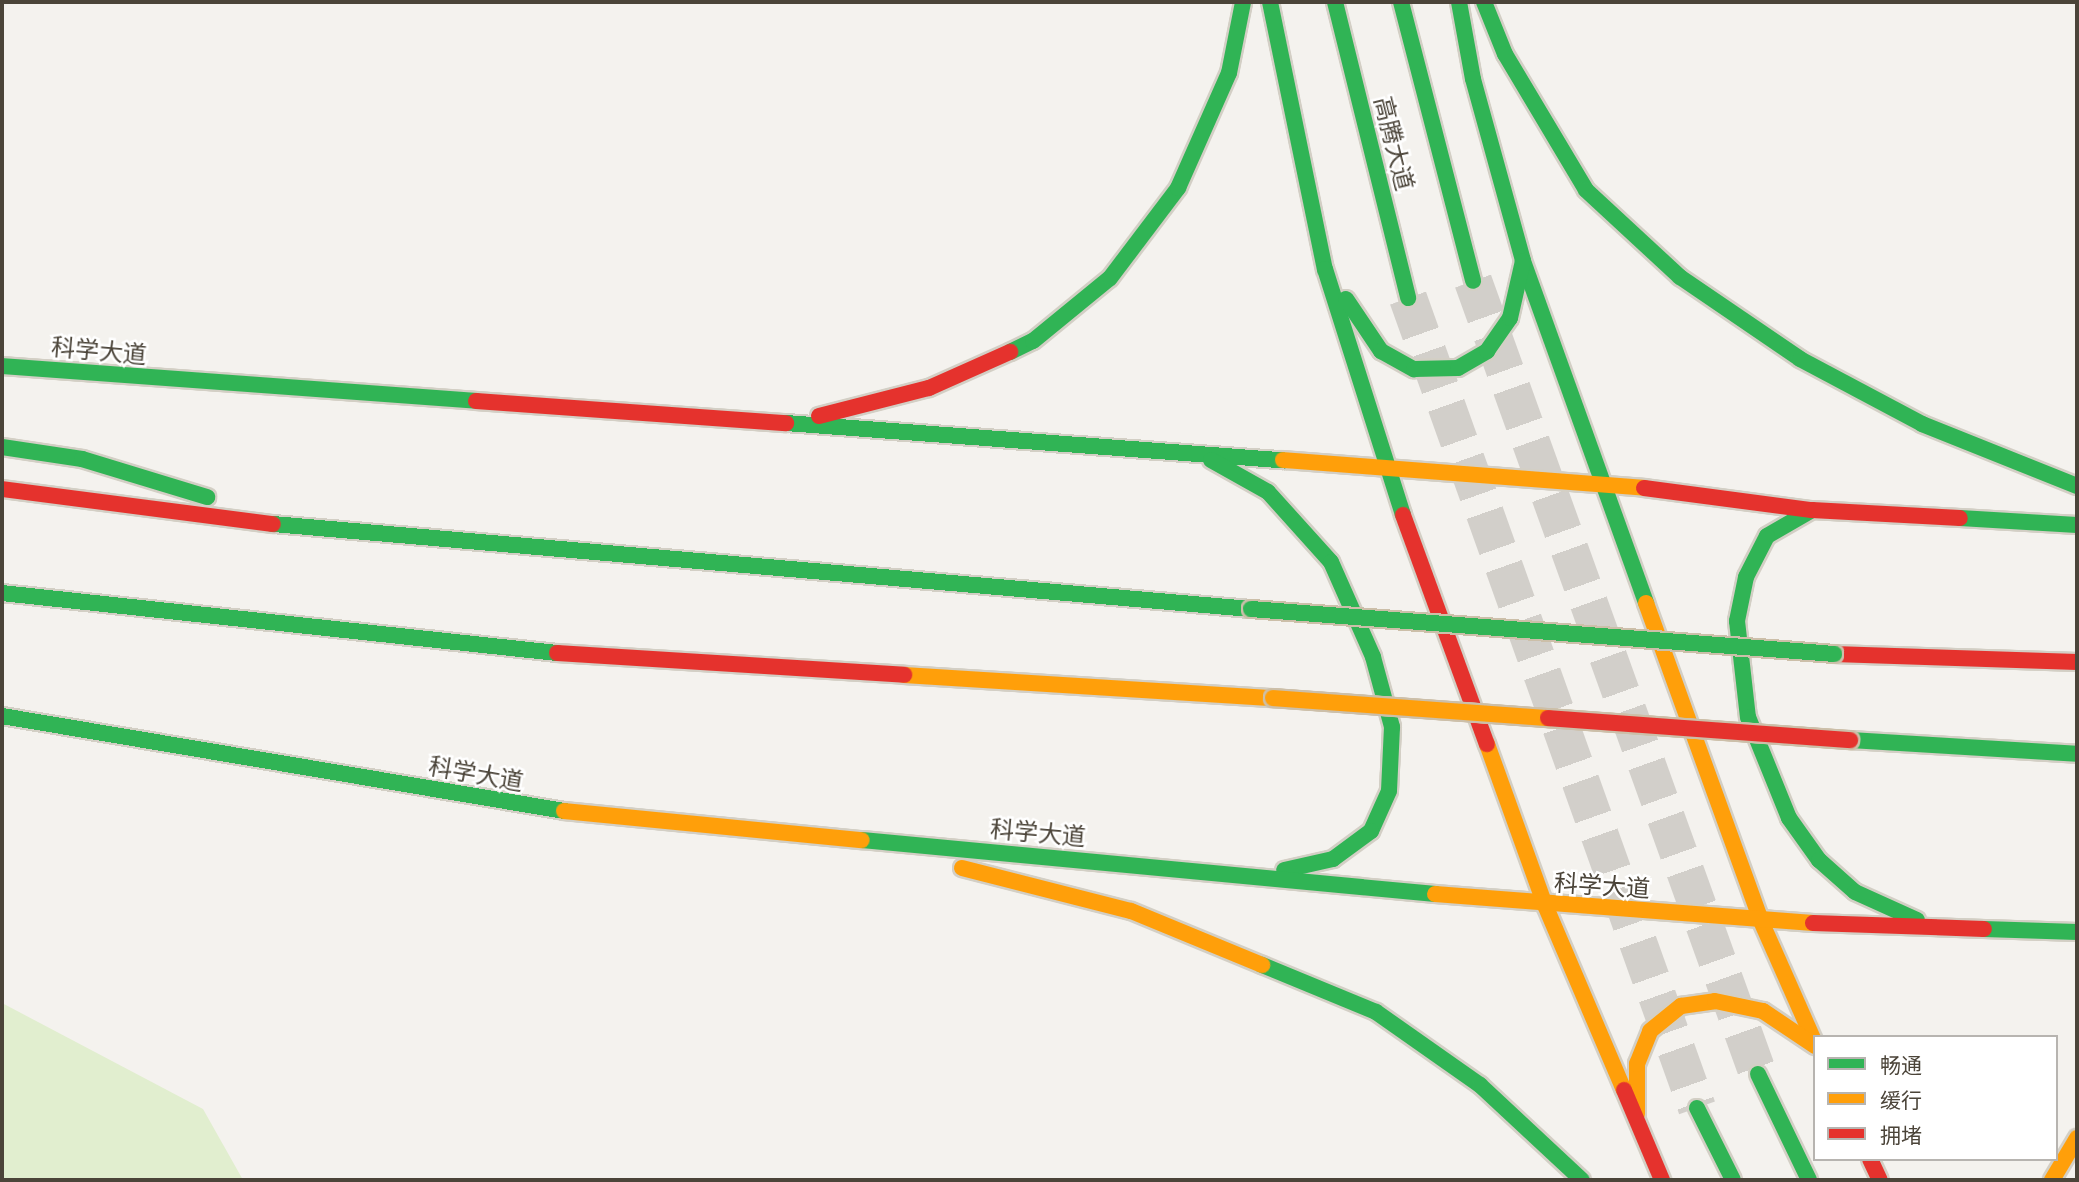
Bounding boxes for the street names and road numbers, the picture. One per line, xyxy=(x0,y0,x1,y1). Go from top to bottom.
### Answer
street label: 高腾大道 xyxy=(1367,94,1419,194)
street label: 科学大道 xyxy=(50,333,148,371)
street label: 科学大道 xyxy=(426,752,526,798)
street label: 科学大道 xyxy=(989,815,1087,853)
street label: 科学大道 xyxy=(1553,869,1651,905)

